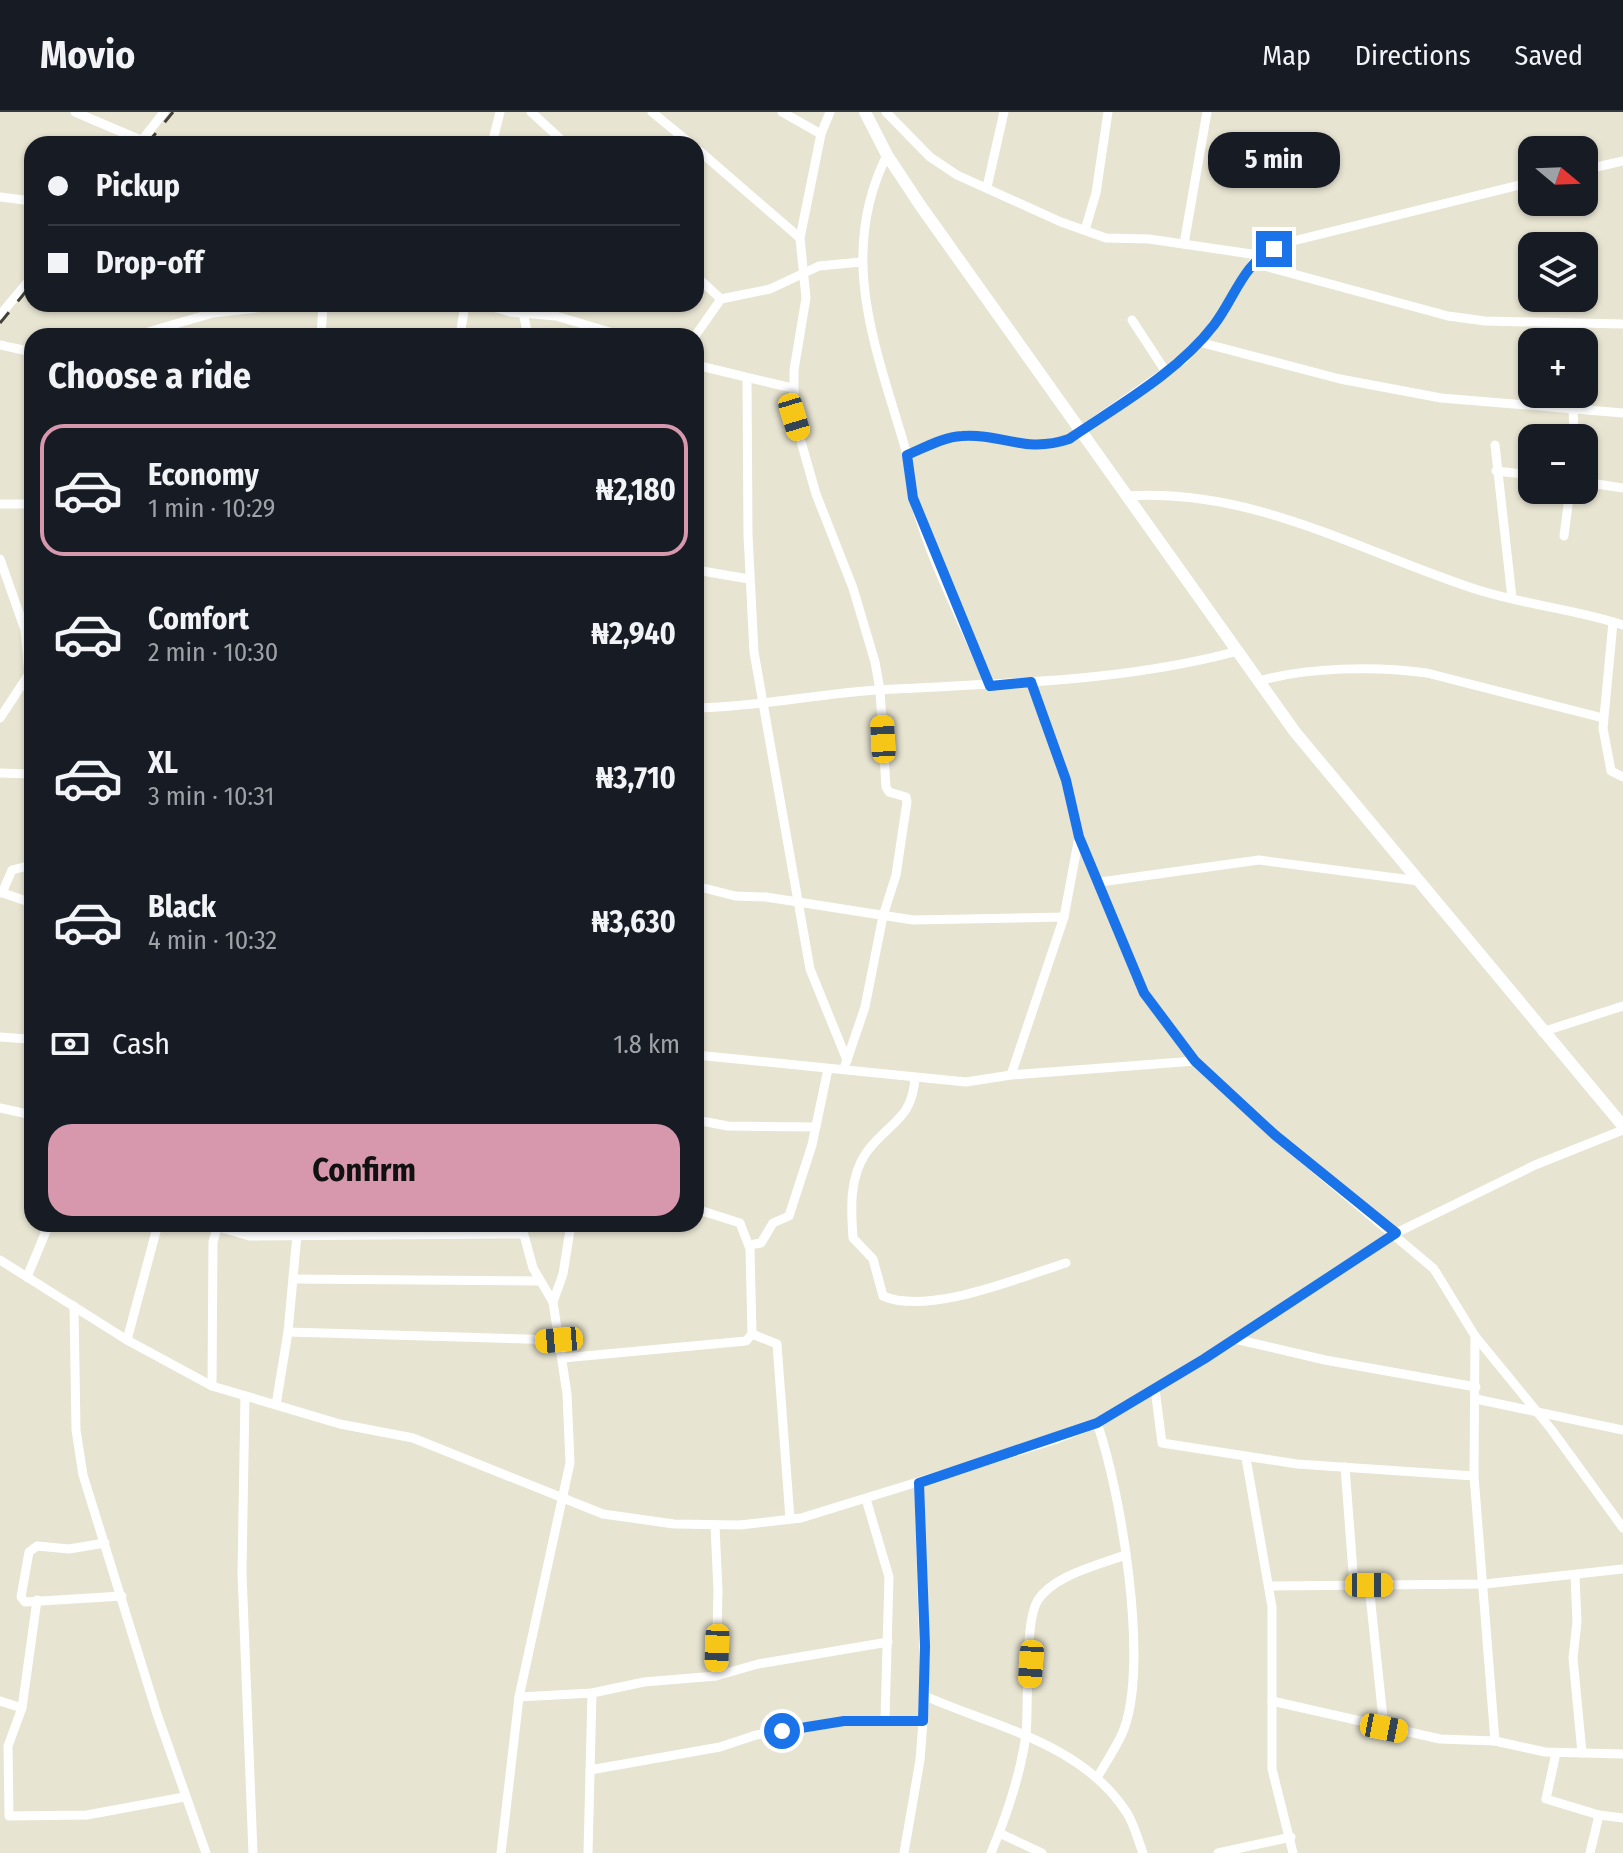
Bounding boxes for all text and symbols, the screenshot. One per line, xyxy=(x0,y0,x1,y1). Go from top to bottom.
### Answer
text: Movio xyxy=(40,32,135,78)
text: Map xyxy=(1262,39,1311,72)
text: Directions xyxy=(1355,39,1471,72)
text: Saved xyxy=(1515,39,1583,72)
callout: 5 min xyxy=(1208,133,1340,189)
north arrow xyxy=(1518,136,1598,216)
map controls xyxy=(1518,136,1598,504)
text: 5 min xyxy=(1245,144,1303,175)
text: Pickup xyxy=(96,168,180,204)
route end xyxy=(1256,231,1292,267)
button: layers xyxy=(1518,232,1598,312)
text: Drop-off xyxy=(96,245,203,281)
button: + xyxy=(1518,328,1598,408)
text: Choose a ride xyxy=(48,354,251,398)
car xyxy=(776,391,812,443)
button: − xyxy=(1518,424,1598,504)
icon: car xyxy=(52,454,124,526)
text: Economy xyxy=(148,457,259,493)
text: ₦2,180 xyxy=(596,472,676,508)
text: 1 min · 10:29 xyxy=(148,493,275,524)
icon: car xyxy=(52,598,124,670)
text: Comfort xyxy=(148,601,249,637)
text: ₦2,940 xyxy=(591,616,676,652)
text: 2 min · 10:30 xyxy=(148,637,278,668)
car xyxy=(870,714,896,764)
icon: car xyxy=(52,742,124,814)
text: XL xyxy=(148,745,178,781)
text: ₦3,710 xyxy=(596,760,676,796)
text: 3 min · 10:31 xyxy=(148,781,275,812)
icon: car xyxy=(52,886,124,958)
text: Black xyxy=(148,889,216,925)
text: ₦3,630 xyxy=(592,904,676,940)
text: 4 min · 10:32 xyxy=(148,925,277,956)
icon: cash xyxy=(48,1022,92,1066)
text: Cash xyxy=(112,1026,170,1062)
text: 1.8 km xyxy=(613,1029,680,1060)
button: Confirm xyxy=(48,1124,680,1216)
car xyxy=(534,1326,584,1354)
car xyxy=(1345,1573,1393,1597)
car xyxy=(704,1624,730,1672)
car xyxy=(1017,1639,1045,1689)
car xyxy=(1358,1712,1410,1744)
route start xyxy=(764,1713,800,1749)

